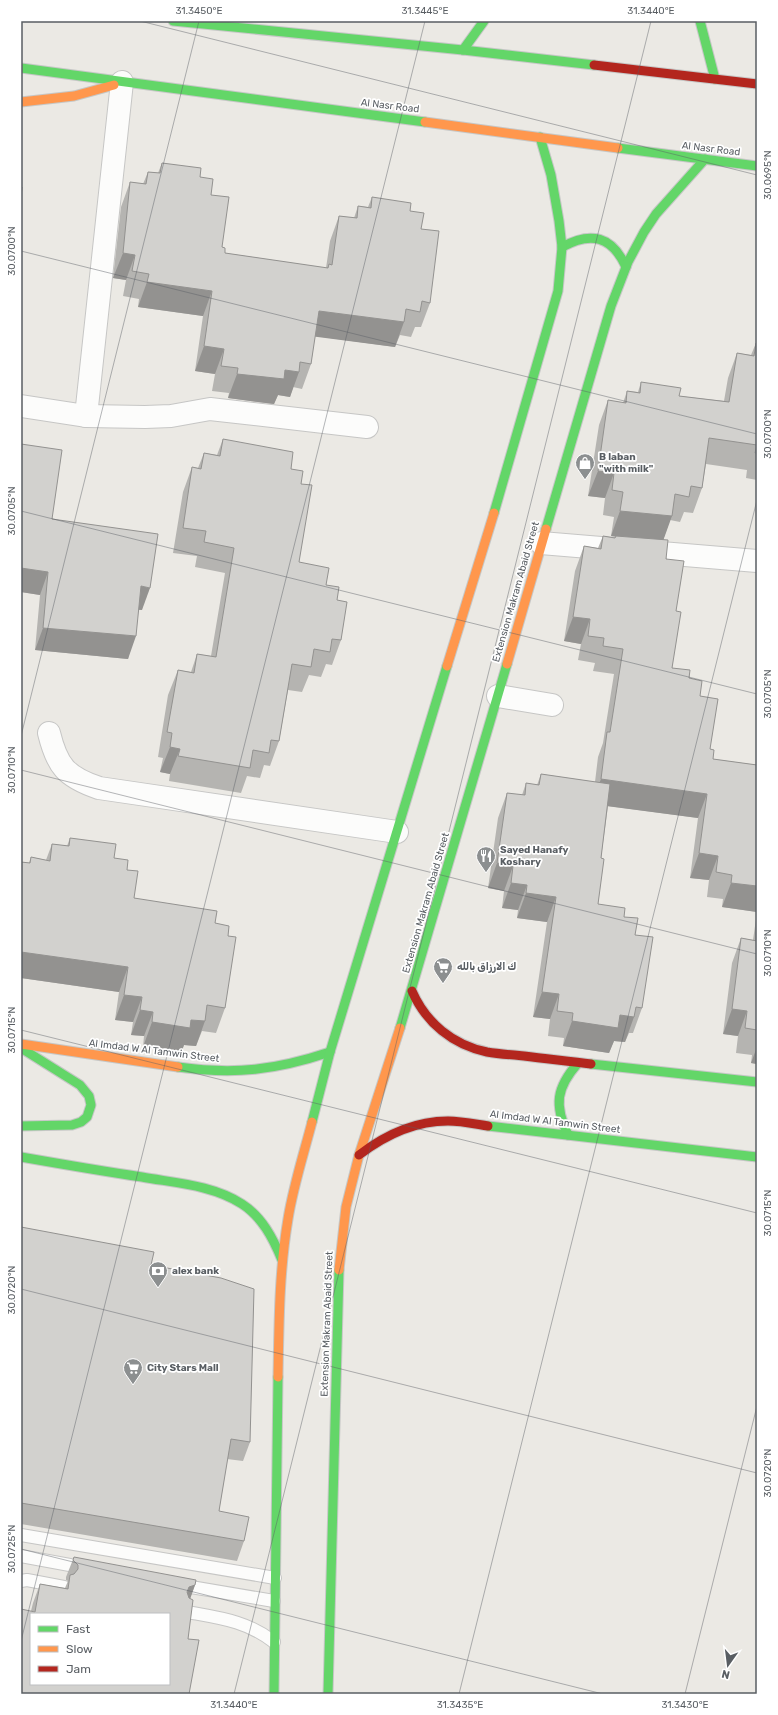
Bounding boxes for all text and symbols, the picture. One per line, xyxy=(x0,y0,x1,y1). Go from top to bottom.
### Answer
text: 31.3450°E xyxy=(175,5,223,17)
text: 31.3445°E xyxy=(402,5,448,17)
text: 31.3440°E xyxy=(627,5,675,17)
street label: Al Nasr Road xyxy=(360,96,420,116)
street label: Al Nasr Road xyxy=(681,139,741,159)
text: 30.0695°N xyxy=(762,150,774,200)
text: 30.0700°N xyxy=(6,226,18,276)
text: 30.0700°N xyxy=(762,409,774,459)
place label: B laban "with milk" xyxy=(599,451,654,475)
shop icon: B laban "with milk" xyxy=(574,452,596,480)
text: 30.0705°N xyxy=(6,486,18,536)
street label: Extension Makram Abaid Street xyxy=(490,520,542,664)
text: 30.0705°N xyxy=(762,669,774,719)
text: 30.0710°N xyxy=(6,746,18,794)
street label: Extension Makram Abaid Street xyxy=(400,831,452,975)
place label: Sayed Hanafy Koshary xyxy=(500,844,569,868)
restaurant icon: Sayed Hanafy Koshary xyxy=(475,845,497,873)
text: 30.0710°N xyxy=(762,929,774,977)
supermarket icon: ك الارزاق بالله xyxy=(432,956,454,984)
place label: ك الارزاق بالله xyxy=(457,961,517,973)
text: 30.0715°N xyxy=(6,1006,18,1054)
street label: Al Imdad W Al Tamwin Street xyxy=(88,1037,220,1065)
street label: Al Imdad W Al Tamwin Street xyxy=(489,1108,621,1136)
text: 30.0715°N xyxy=(762,1189,774,1237)
street label: Extension Makram Abaid Street xyxy=(318,1251,336,1397)
bank icon: alex bank xyxy=(147,1260,169,1288)
text: 30.0720°N xyxy=(6,1265,18,1315)
place label: alex bank xyxy=(172,1265,219,1277)
supermarket icon: City Stars Mall xyxy=(122,1357,144,1385)
place label: City Stars Mall xyxy=(147,1362,219,1374)
text: 30.0720°N xyxy=(762,1448,774,1498)
text: 30.0725°N xyxy=(6,1525,18,1573)
legend xyxy=(30,1613,170,1685)
text: Fast xyxy=(66,1622,90,1636)
text: Slow xyxy=(66,1642,93,1656)
north arrow xyxy=(708,1645,748,1685)
text: Jam xyxy=(66,1662,91,1676)
text: N xyxy=(720,1667,731,1681)
text: 31.3440°E xyxy=(210,1699,258,1711)
text: 31.3435°E xyxy=(437,1699,483,1711)
text: 31.3430°E xyxy=(661,1699,709,1711)

